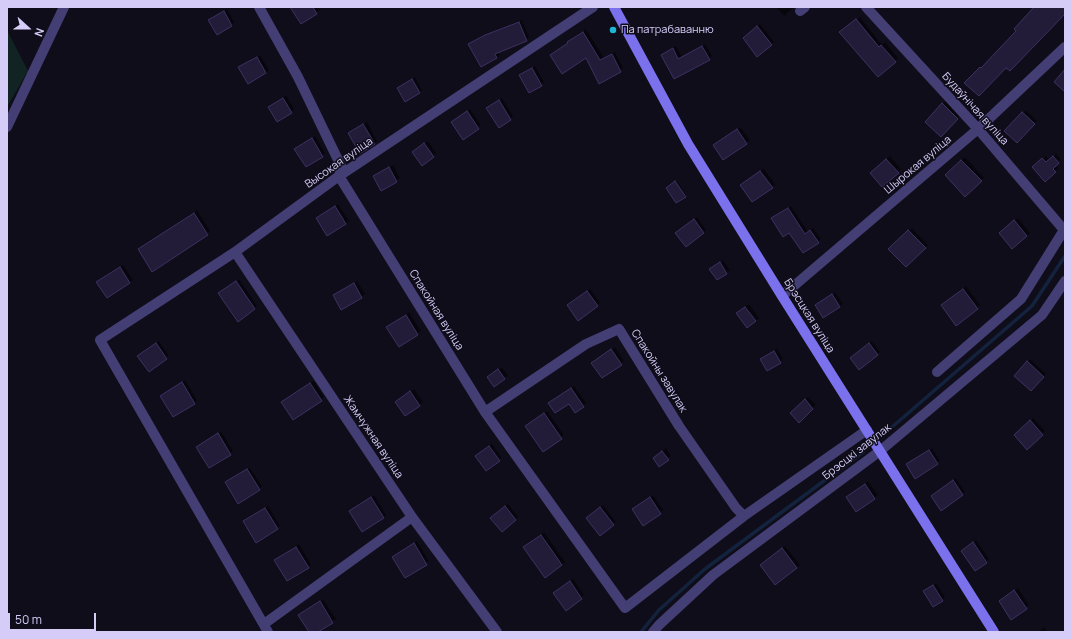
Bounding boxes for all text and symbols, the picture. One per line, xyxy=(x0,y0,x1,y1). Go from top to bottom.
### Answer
north arrow xyxy=(8,8,48,48)
place label: Па патрабаванню xyxy=(621,23,714,37)
marker: Па патрабаванню xyxy=(608,25,618,35)
text: N xyxy=(31,26,48,39)
street label: Будаўнічая вуліца xyxy=(939,70,1011,148)
street label: Шырокая вуліца xyxy=(882,133,954,197)
street label: Высокая вуліца xyxy=(303,135,375,191)
street label: Спакойная вуліца xyxy=(406,267,466,353)
street label: Брэсцкая вуліца xyxy=(781,276,837,356)
street label: Спакойны завулак xyxy=(628,327,690,415)
street label: Жамчужная вуліца xyxy=(340,393,406,481)
street label: Брэсцкі завулак xyxy=(820,421,894,483)
scale bar xyxy=(10,605,98,631)
text: 50 m xyxy=(15,611,42,628)

